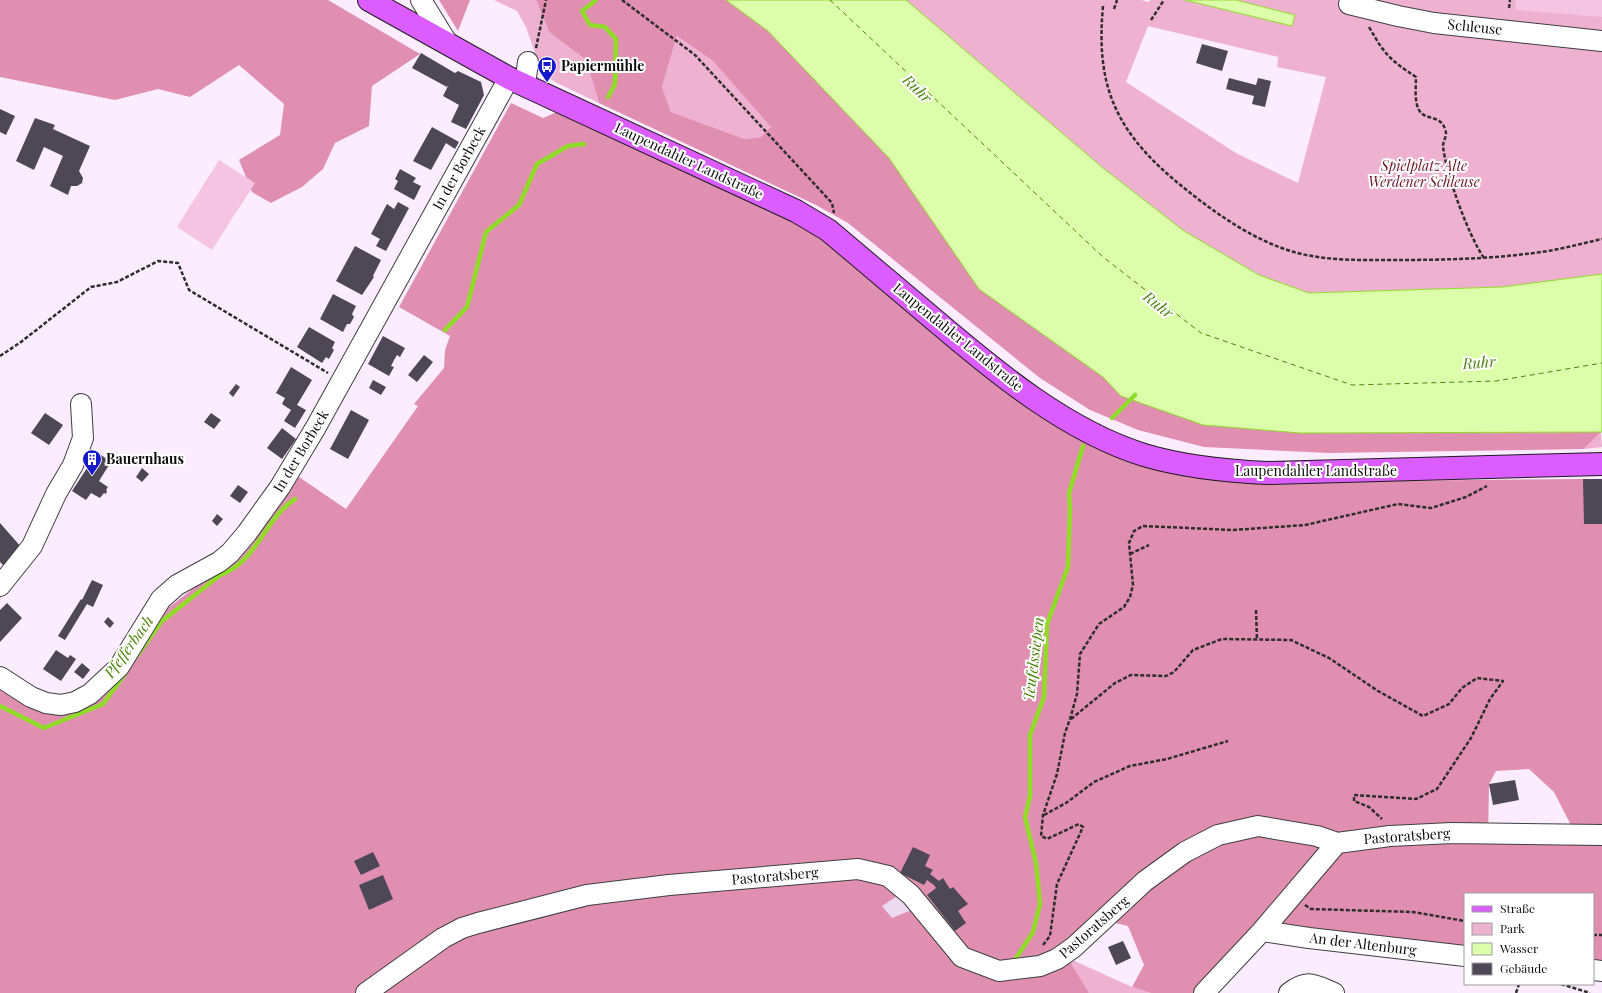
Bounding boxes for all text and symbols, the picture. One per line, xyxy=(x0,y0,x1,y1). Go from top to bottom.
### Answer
street label: Schleuse xyxy=(1447,14,1503,39)
bus stop icon: Papiermühle xyxy=(536,55,558,83)
place label: Papiermühle xyxy=(561,56,644,75)
water label: Ruhr xyxy=(898,69,937,107)
street label: Laupendahler Landstraße xyxy=(612,118,767,203)
street label: In der Borbeck xyxy=(428,122,490,213)
park label: Spielplatz Alte Werdener Schleuse xyxy=(1368,156,1480,191)
street label: Laupendahler Landstraße xyxy=(889,278,1027,395)
water label: Ruhr xyxy=(1139,286,1178,323)
water label: Ruhr xyxy=(1461,351,1497,373)
street label: In der Borbeck xyxy=(268,406,333,496)
building icon: Bauernhaus xyxy=(81,448,103,476)
place label: Bauernhaus xyxy=(106,449,184,468)
street label: Laupendahler Landstraße xyxy=(1235,461,1397,480)
water label: Pfefferbach xyxy=(98,611,157,682)
water label: Teufelssiepen xyxy=(1018,616,1048,702)
street label: Pastoratsberg xyxy=(1363,823,1452,848)
street label: Pastoratsberg xyxy=(731,862,820,889)
street label: Pastoratsberg xyxy=(1055,891,1133,962)
legend xyxy=(1464,893,1594,985)
text: Straße xyxy=(1500,900,1535,916)
text: Park xyxy=(1500,920,1525,936)
street label: An der Altenburg xyxy=(1307,927,1418,960)
text: Wasser xyxy=(1499,940,1539,956)
text: Gebäude xyxy=(1500,960,1547,976)

